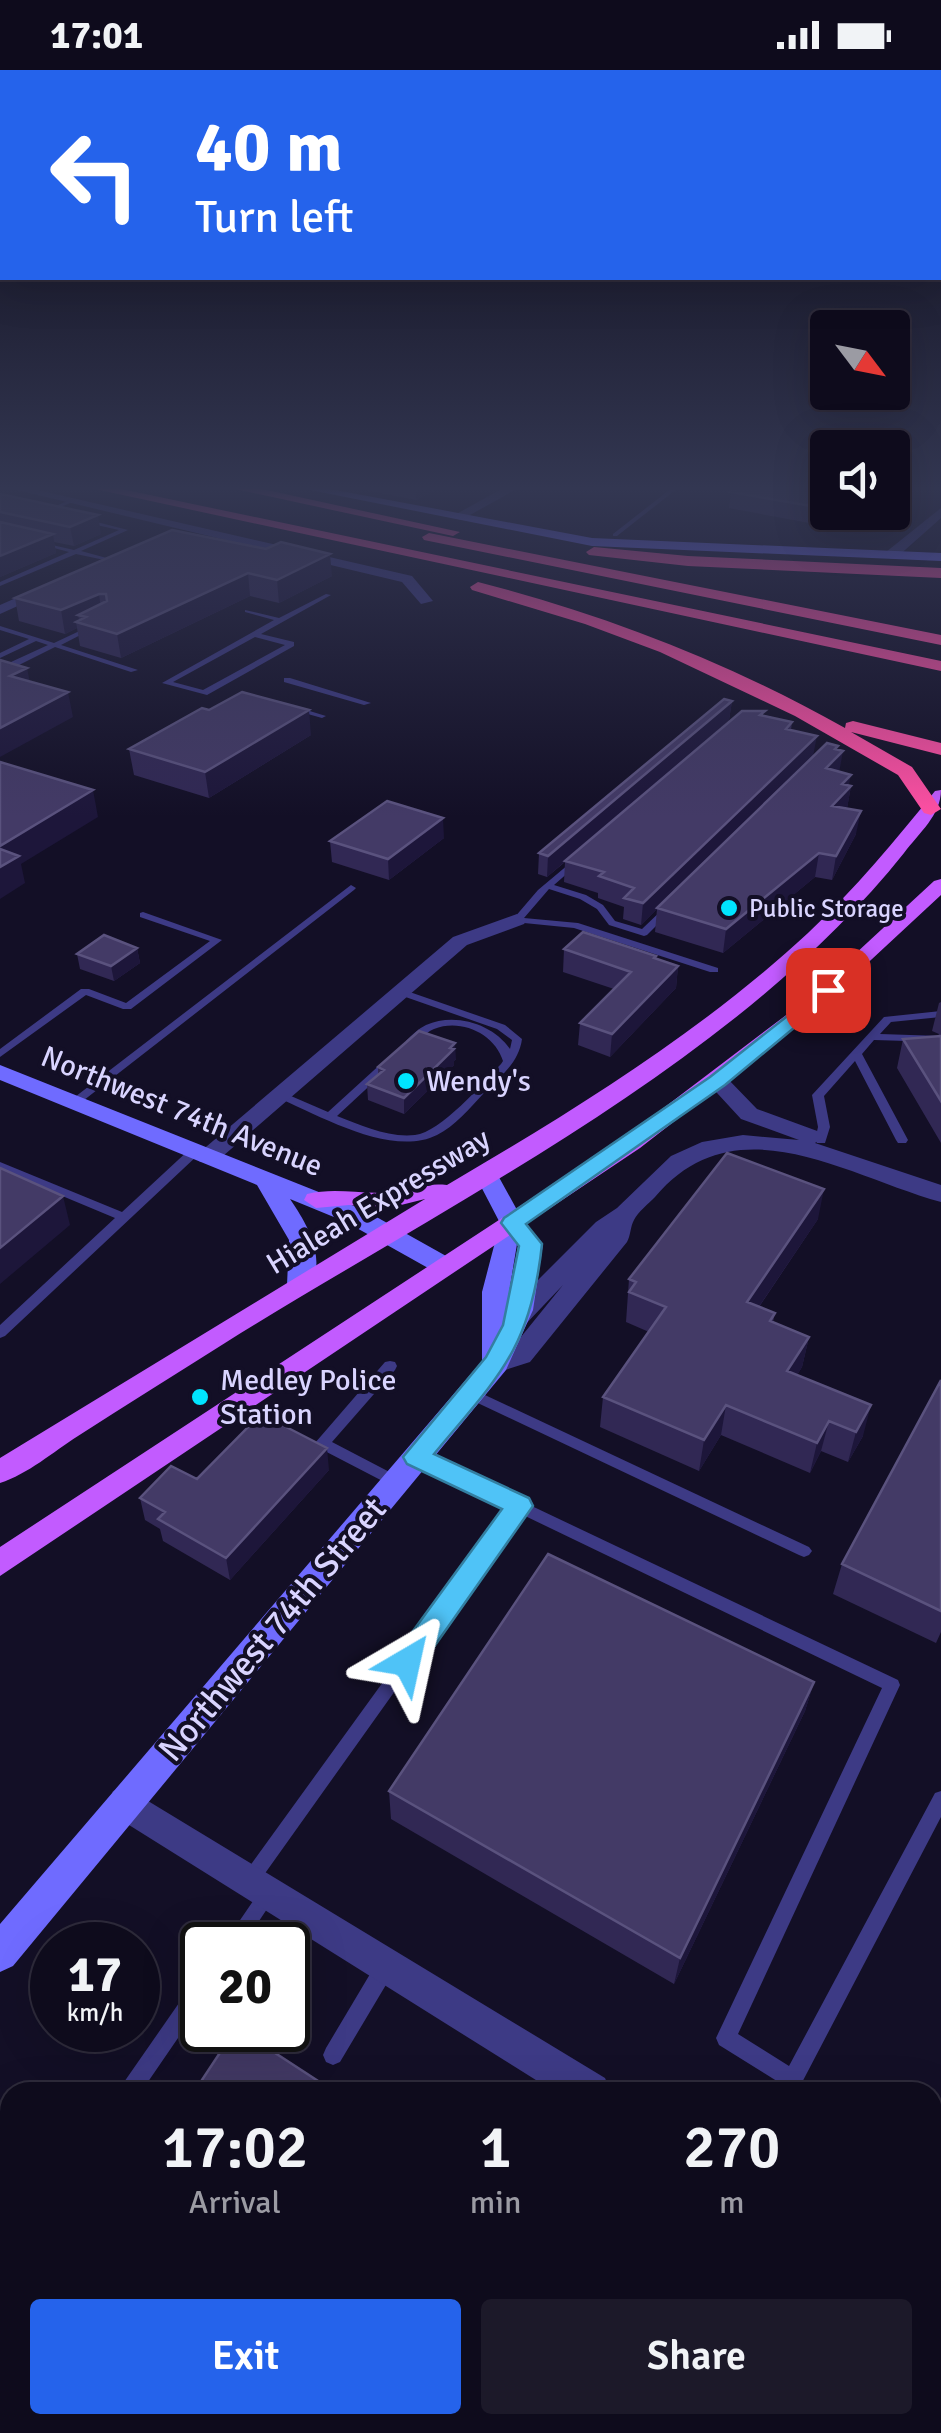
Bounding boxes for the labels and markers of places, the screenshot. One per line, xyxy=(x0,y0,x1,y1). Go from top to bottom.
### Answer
place label: Public Storage xyxy=(749,893,904,924)
marker: Public Storage xyxy=(718,897,740,919)
pin xyxy=(786,948,871,1033)
place label: Wendy's xyxy=(426,1063,531,1100)
marker: Wendy's xyxy=(395,1070,417,1092)
place label: Medley Police Station xyxy=(220,1362,396,1433)
marker: Medley Police Station xyxy=(189,1386,211,1408)

